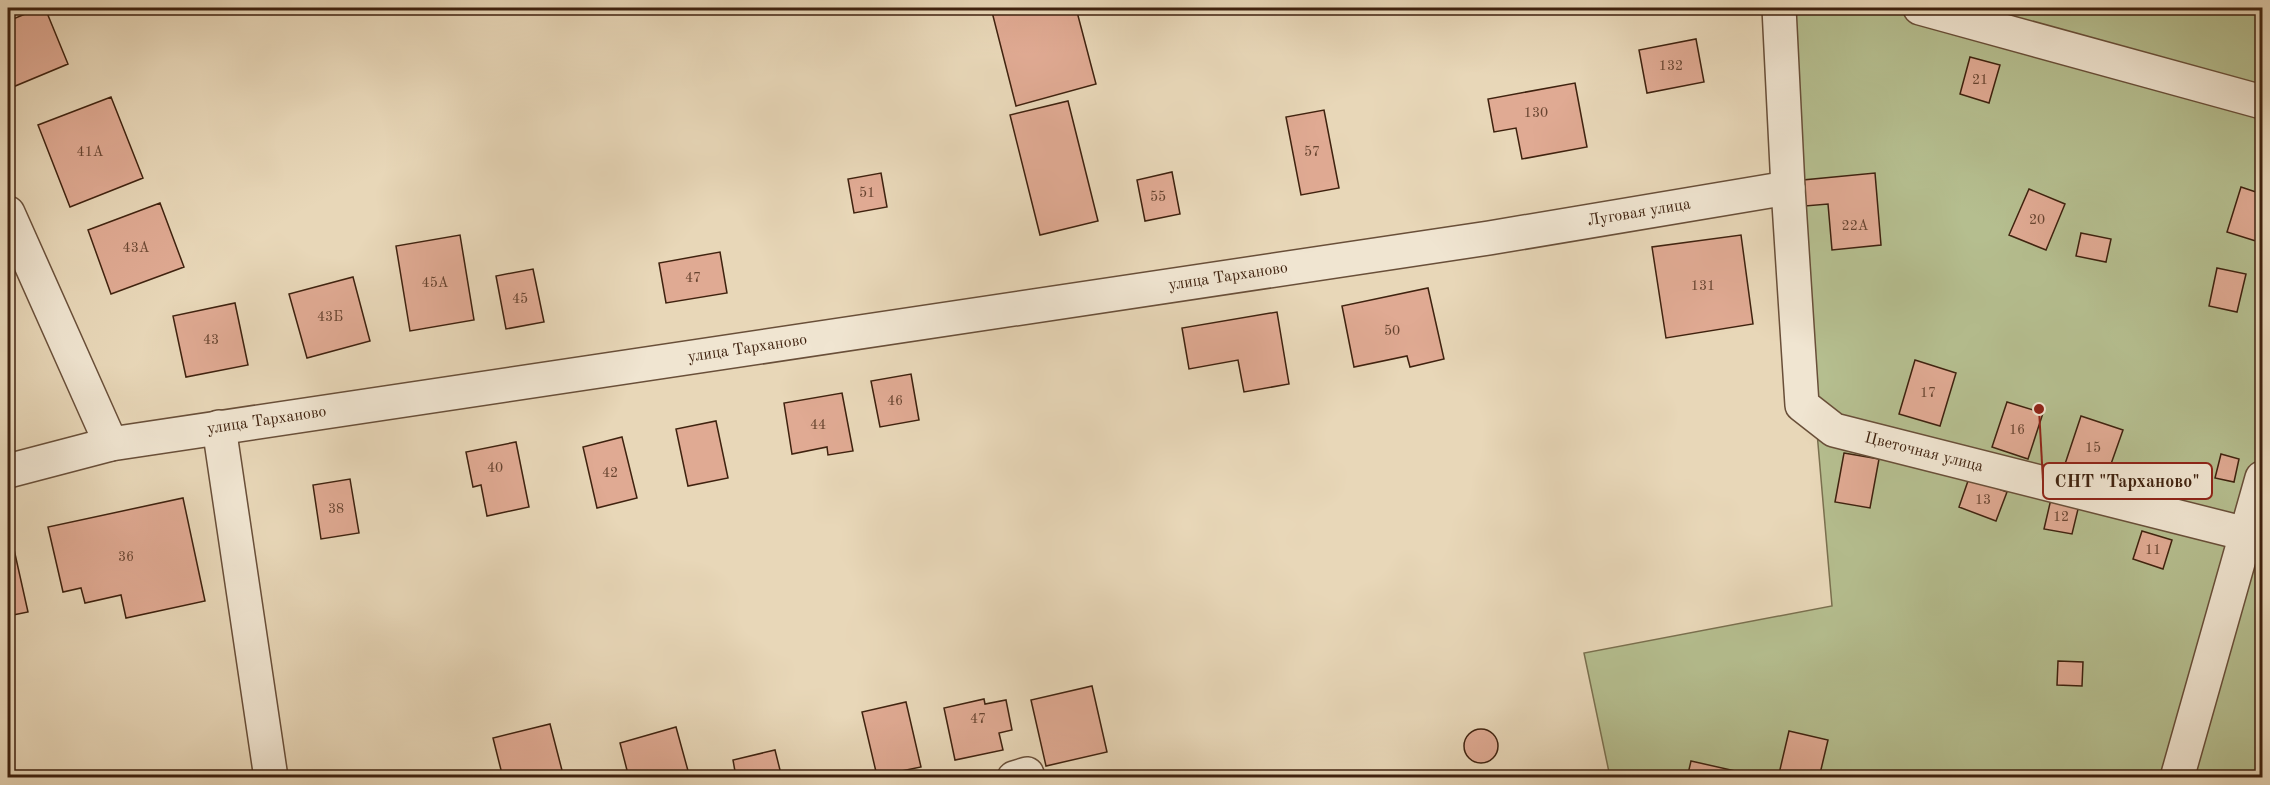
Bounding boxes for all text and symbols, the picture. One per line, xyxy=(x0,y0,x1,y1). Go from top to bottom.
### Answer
house number: 132 xyxy=(1659,59,1683,73)
house number: 21 xyxy=(1972,73,1988,87)
house number: 130 xyxy=(1524,106,1548,120)
house number: 41А xyxy=(77,145,104,159)
house number: 57 xyxy=(1304,145,1320,159)
house number: 51 xyxy=(859,186,875,200)
house number: 55 xyxy=(1150,190,1166,204)
street label: Луговая улица xyxy=(1586,196,1692,229)
house number: 20 xyxy=(2029,213,2045,227)
house number: 22А xyxy=(1842,219,1869,233)
house number: 43А xyxy=(123,241,150,255)
street label: улица Тарханово xyxy=(1167,260,1289,294)
house number: 47 xyxy=(685,271,701,285)
house number: 45А xyxy=(422,276,449,290)
house number: 131 xyxy=(1691,279,1715,293)
house number: 45 xyxy=(512,292,528,306)
house number: 43Б xyxy=(317,310,343,324)
house number: 50 xyxy=(1384,324,1400,338)
street label: улица Тарханово xyxy=(687,332,808,366)
house number: 43 xyxy=(203,333,219,347)
house number: 17 xyxy=(1920,386,1936,400)
house number: 46 xyxy=(887,394,903,408)
street label: улица Тарханово xyxy=(206,404,328,438)
house number: 44 xyxy=(810,418,826,432)
house number: 16 xyxy=(2009,423,2025,437)
street label: Цветочная улица xyxy=(1863,430,1985,475)
house number: 15 xyxy=(2085,441,2101,455)
house number: 40 xyxy=(487,461,503,475)
callout: СНТ "Тарханово" xyxy=(2043,463,2212,499)
house number: 42 xyxy=(602,466,618,480)
text: СНТ "Тарханово" xyxy=(2055,473,2199,491)
house number: 13 xyxy=(1975,493,1991,507)
house number: 38 xyxy=(328,502,344,516)
house number: 12 xyxy=(2053,510,2069,524)
house number: 11 xyxy=(2145,543,2161,557)
house number: 36 xyxy=(118,550,134,564)
house number: 47 xyxy=(970,712,986,726)

